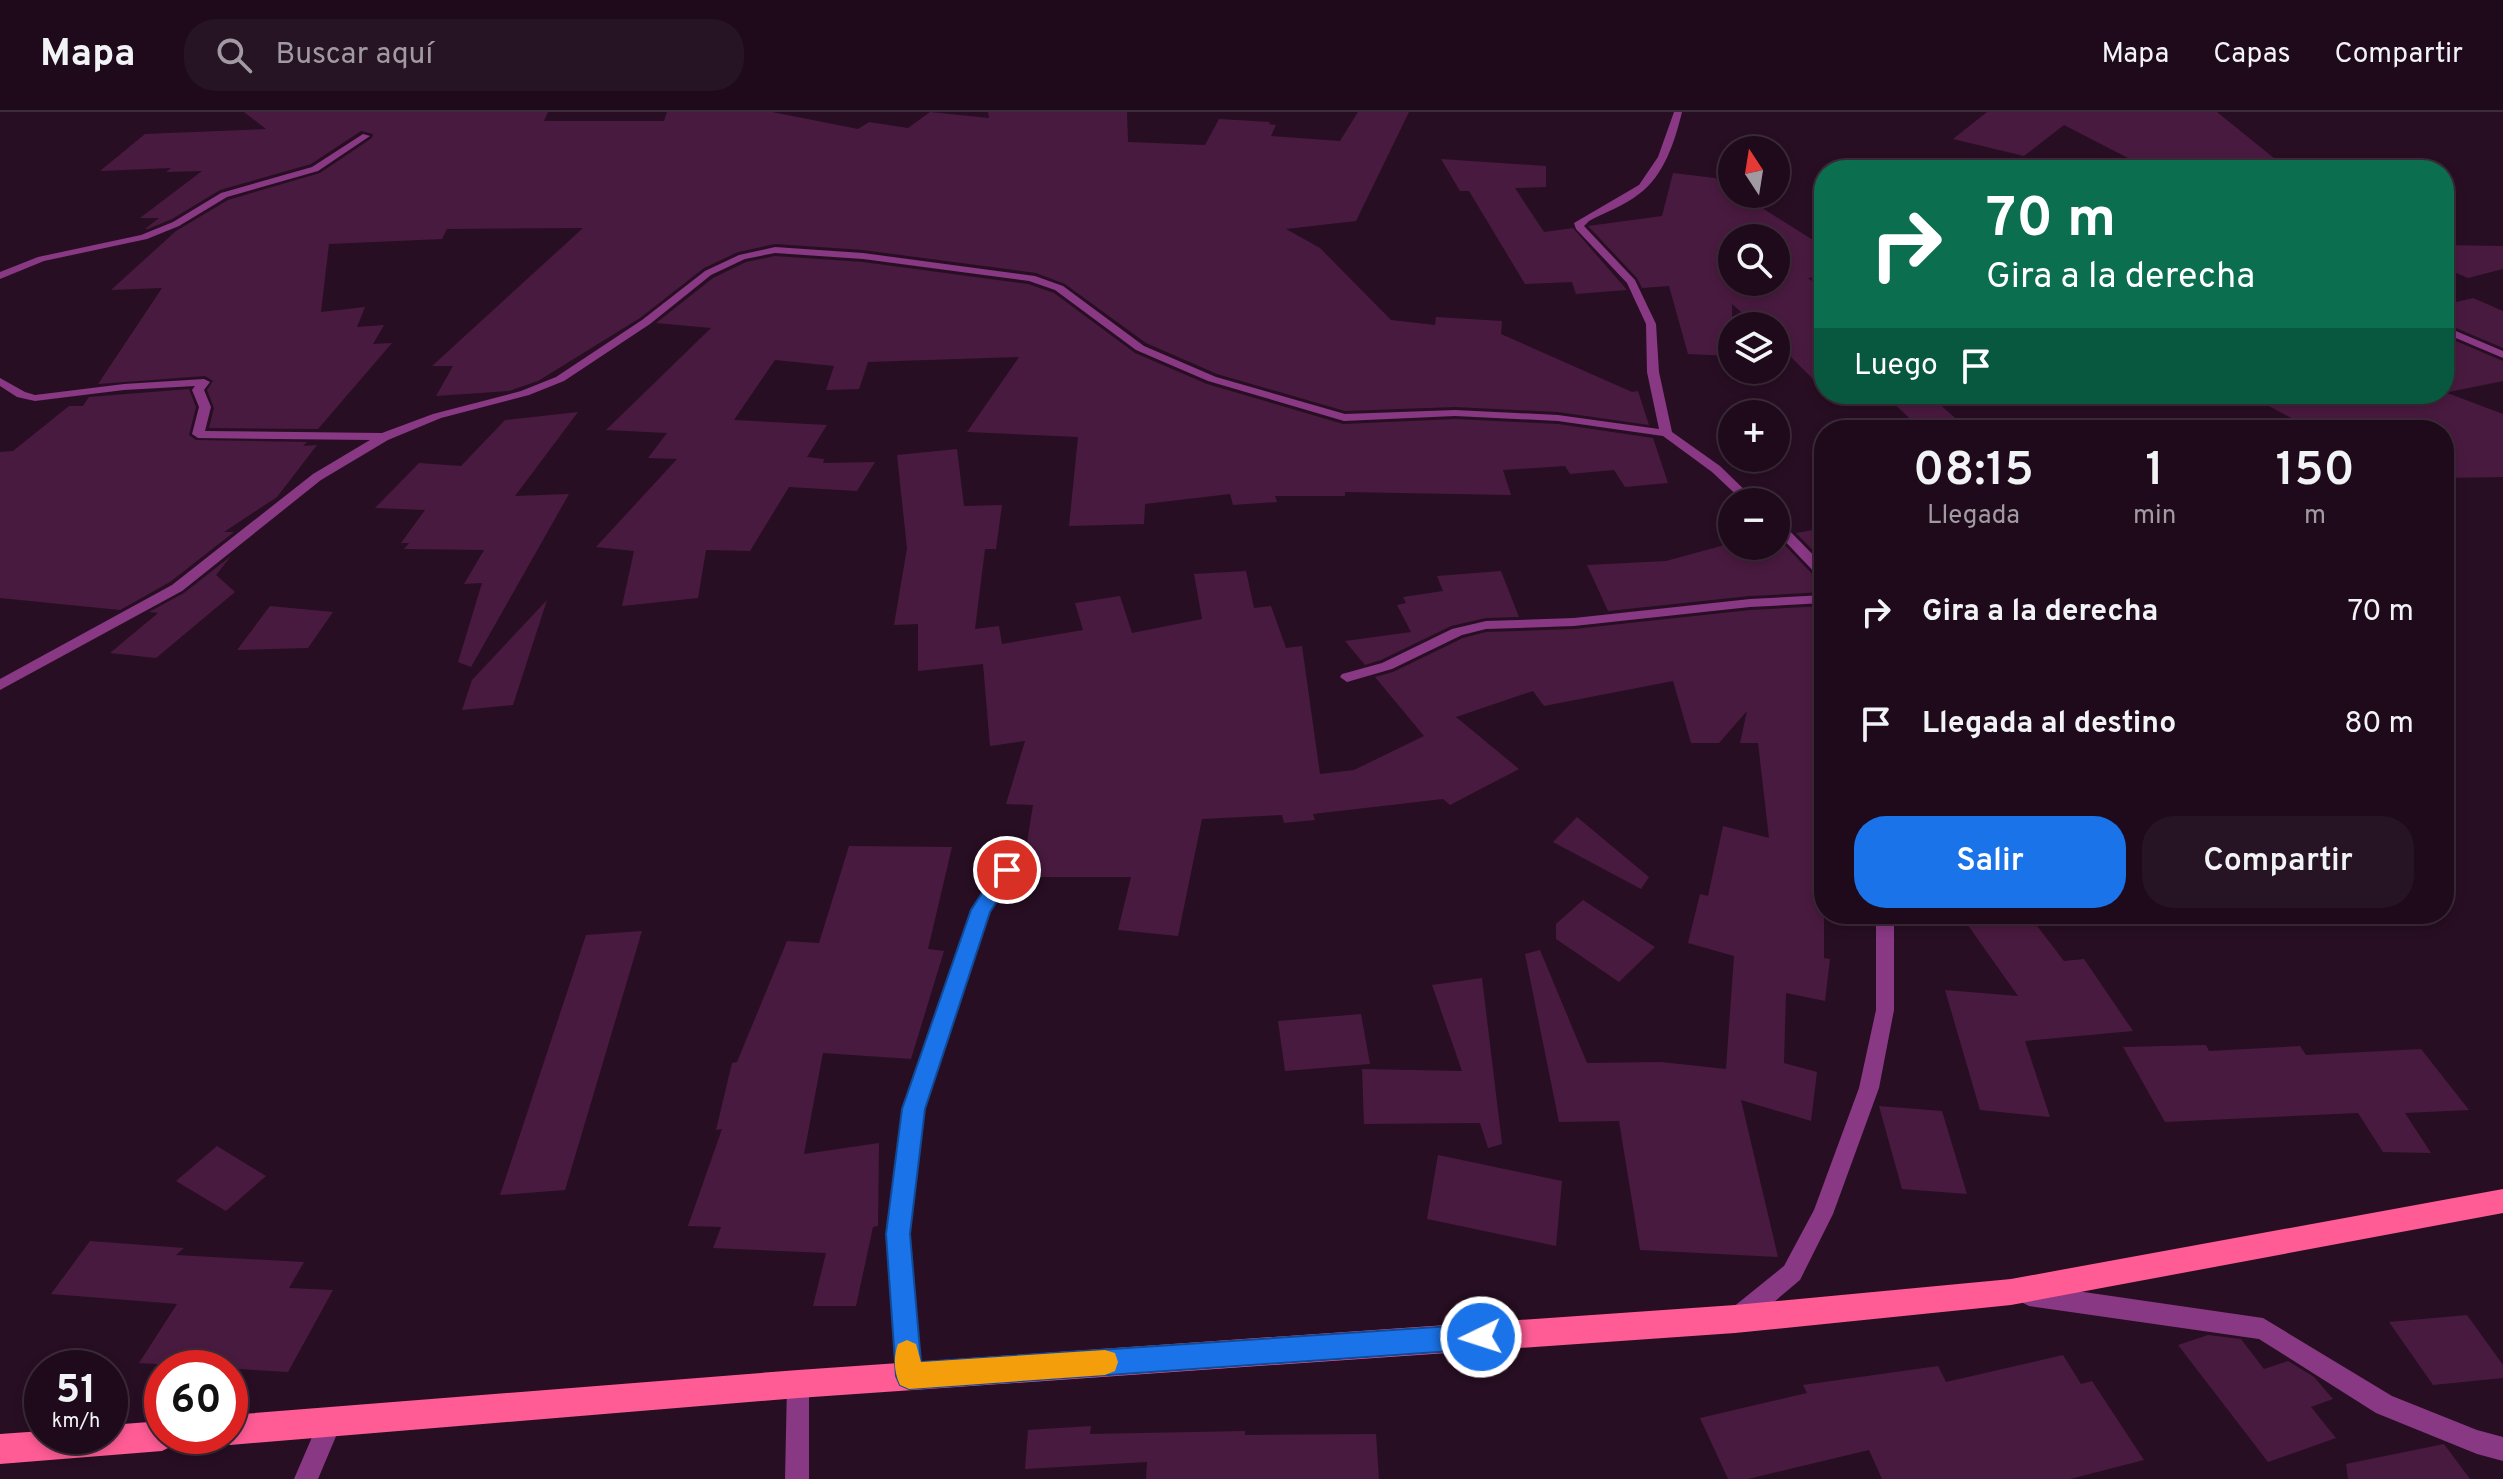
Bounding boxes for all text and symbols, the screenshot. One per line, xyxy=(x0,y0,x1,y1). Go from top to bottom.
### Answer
search box xyxy=(184,19,744,91)
text: Mapa xyxy=(40,31,136,80)
icon: search xyxy=(212,33,256,77)
text: Buscar aquí xyxy=(276,37,433,74)
text: Mapa xyxy=(2102,37,2169,73)
text: Capas xyxy=(2213,37,2291,73)
text: Compartir xyxy=(2335,37,2463,73)
north arrow xyxy=(1718,136,1790,208)
map controls xyxy=(1718,136,1790,560)
text: 70 m xyxy=(1986,186,2116,256)
icon: right xyxy=(1854,192,1958,296)
button: search xyxy=(1718,224,1790,296)
text: Gira a la derecha xyxy=(1986,255,2255,301)
button: layers xyxy=(1718,312,1790,384)
icon: arrive xyxy=(1954,344,1998,388)
text: Luego xyxy=(1854,348,1938,385)
button: + xyxy=(1718,400,1790,472)
text: 08:15 xyxy=(1913,442,2034,502)
text: 1 xyxy=(2145,442,2164,502)
text: 150 xyxy=(2275,442,2355,502)
button: − xyxy=(1718,488,1790,560)
text: Llegada xyxy=(1927,500,2020,533)
text: min xyxy=(2133,500,2176,533)
text: m xyxy=(2304,500,2326,533)
icon: right xyxy=(1854,590,1898,634)
text: Gira a la derecha xyxy=(1922,594,2158,631)
text: 70 m xyxy=(2348,594,2414,631)
icon: arrive xyxy=(1854,702,1898,746)
text: Llegada al destino xyxy=(1922,706,2176,743)
text: 80 m xyxy=(2344,706,2414,743)
button: Salir xyxy=(1854,816,2126,908)
button: Compartir xyxy=(2142,816,2414,908)
pin xyxy=(973,836,1041,904)
icon: arrive xyxy=(985,848,1029,892)
position arrow xyxy=(1439,1295,1523,1379)
speed limit sign: 60 xyxy=(144,1350,248,1454)
text: 51 xyxy=(56,1367,96,1417)
text: km/h xyxy=(52,1409,100,1435)

